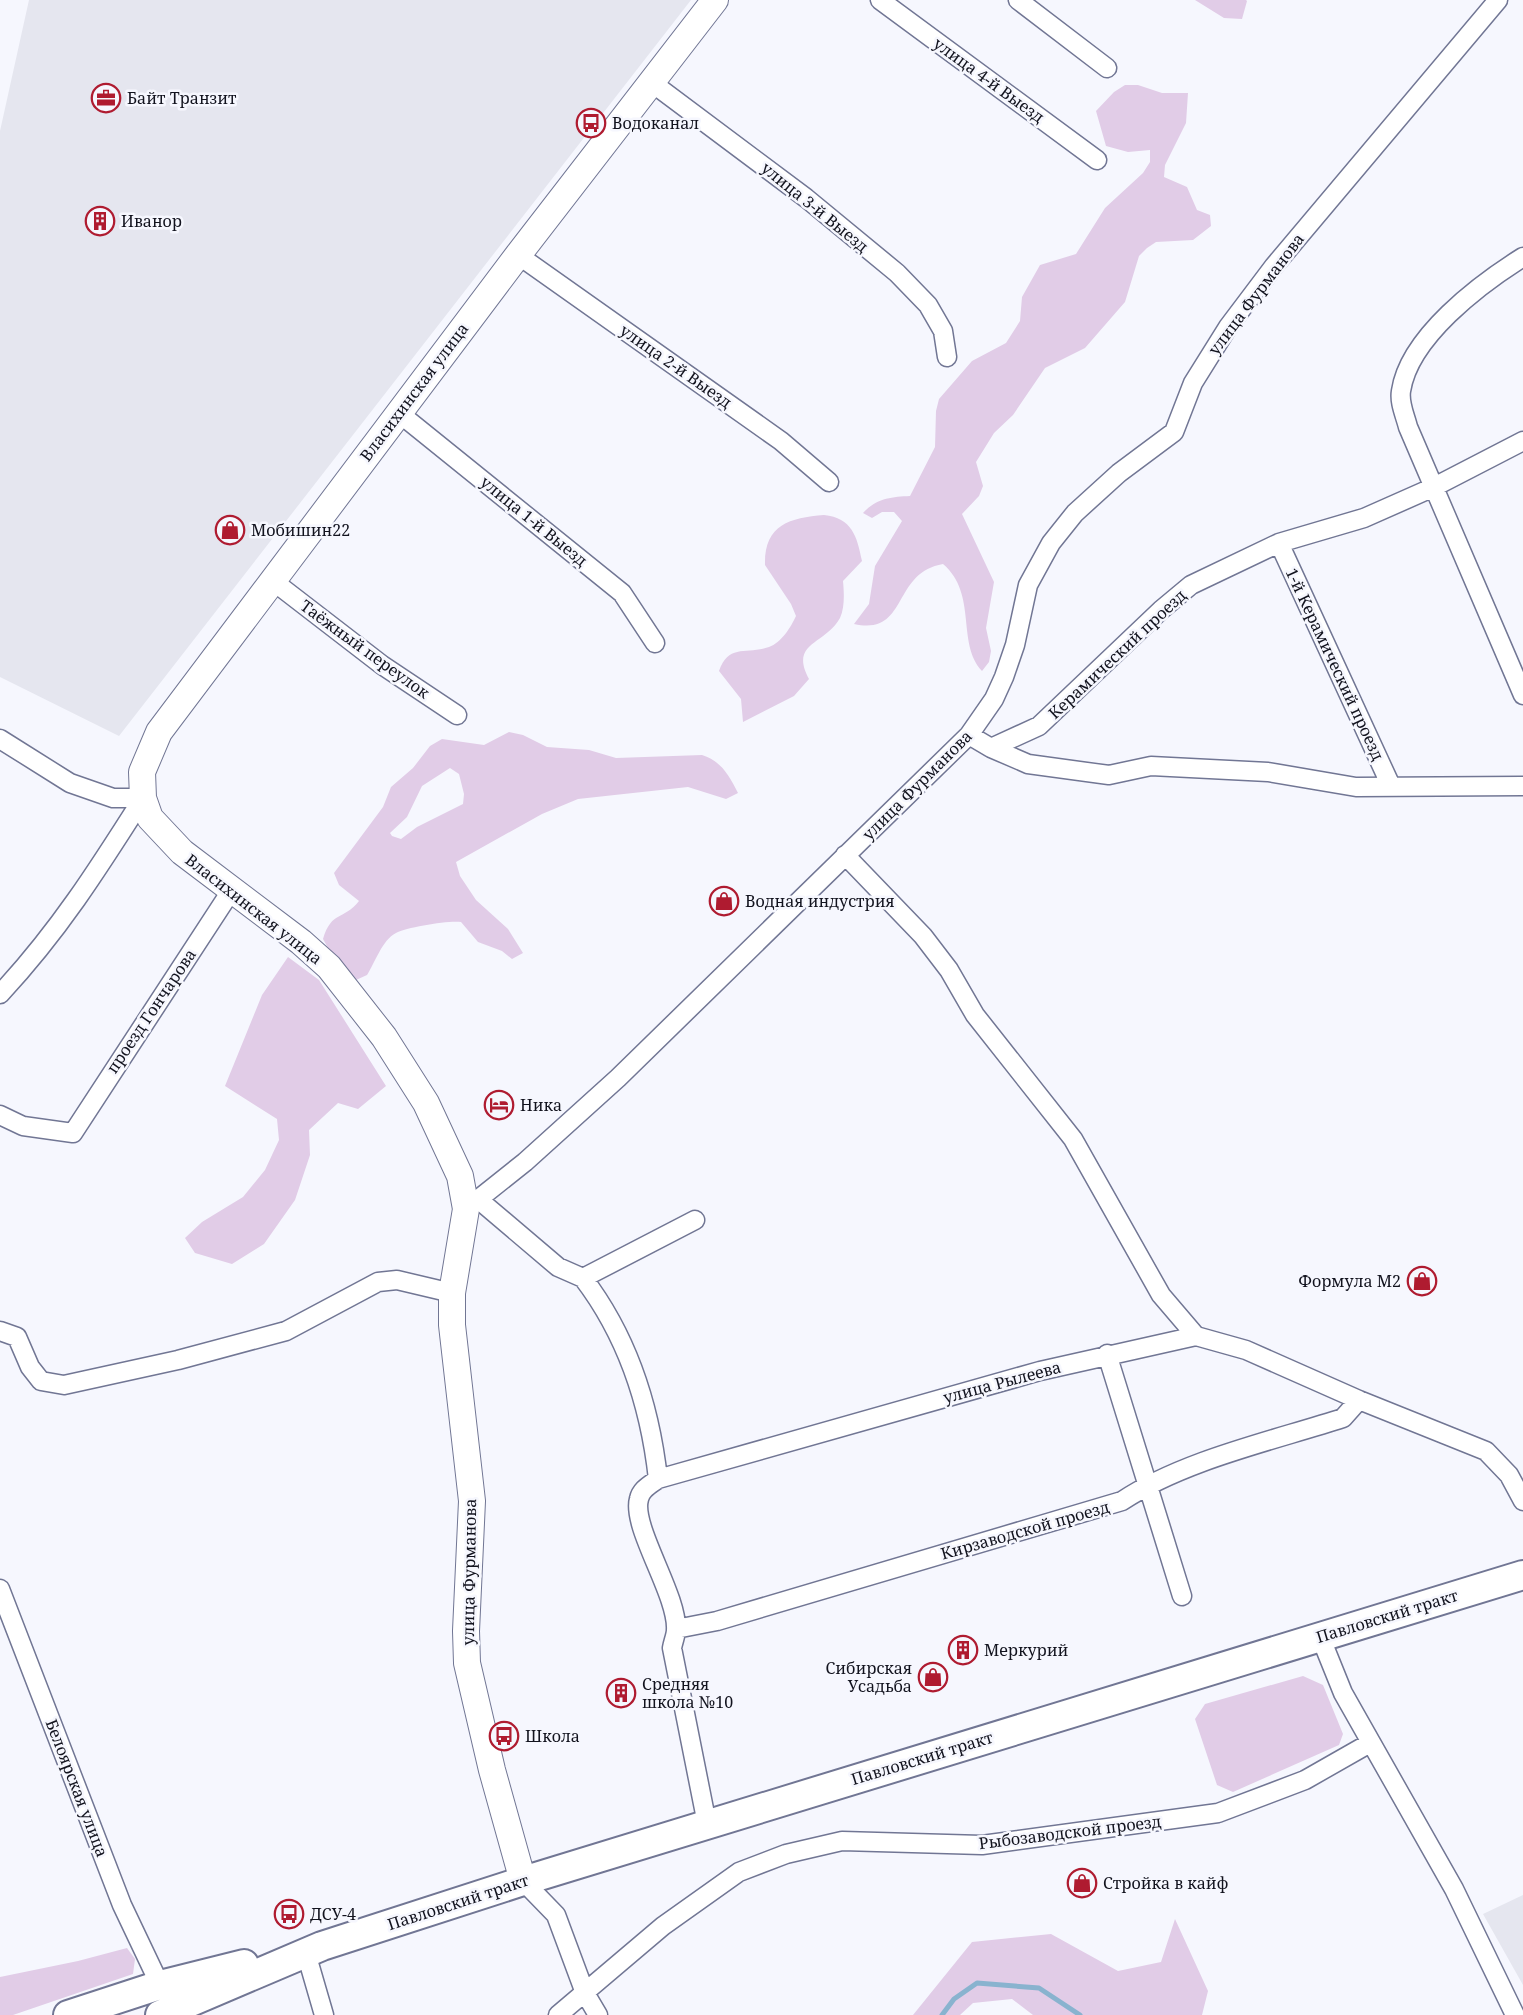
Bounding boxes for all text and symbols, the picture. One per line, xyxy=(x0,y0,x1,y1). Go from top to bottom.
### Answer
street label: улица 4-й Выезд xyxy=(929,32,1049,128)
office icon: Байт Транзит xyxy=(90,82,122,114)
place label: Байт Транзит xyxy=(127,87,237,109)
bus stop icon: Водоканал xyxy=(575,107,607,139)
place label: Водоканал xyxy=(612,112,699,134)
street label: улица 3-й Выезд xyxy=(757,157,873,257)
building icon: Иванор xyxy=(84,205,116,237)
place label: Иванор xyxy=(121,210,182,232)
street label: улица Фурманова xyxy=(1203,229,1309,359)
street label: Власихинская улица xyxy=(355,318,473,466)
street label: улица 2-й Выезд xyxy=(616,319,736,413)
street label: улица 1-й Выезд xyxy=(476,471,592,571)
shop icon: Мобишин22 xyxy=(214,514,246,546)
place label: Мобишин22 xyxy=(251,519,350,541)
street label: 1-й Керамический проезд xyxy=(1281,564,1389,764)
street label: Керамический проезд xyxy=(1043,584,1191,724)
street label: Таёжный переулок xyxy=(296,595,434,704)
street label: улица Фурманова xyxy=(857,725,977,845)
street label: Власихинская улица xyxy=(181,849,327,969)
shop icon: Водная индустрия xyxy=(708,885,740,917)
place label: Водная индустрия xyxy=(745,890,895,912)
street label: проезд Гончарова xyxy=(101,944,201,1078)
hotel icon: Ника xyxy=(483,1089,515,1121)
place label: Ника xyxy=(520,1094,562,1116)
shop icon: Формула М2 xyxy=(1406,1265,1438,1297)
place label: Формула М2 xyxy=(1298,1270,1401,1292)
street label: улица Рылеева xyxy=(941,1356,1063,1408)
street label: Кирзаводской проезд xyxy=(938,1495,1112,1565)
street label: улица Фурманова xyxy=(457,1498,481,1646)
street label: Павловский тракт xyxy=(1313,1584,1461,1648)
building icon: Меркурий xyxy=(947,1634,979,1666)
place label: Меркурий xyxy=(984,1639,1069,1661)
place label: Сибирская Усадьба xyxy=(826,1657,912,1697)
shop icon: Сибирская Усадьба xyxy=(917,1661,949,1693)
place label: Средняя школа №10 xyxy=(642,1673,733,1713)
building icon: Средняя школа №10 xyxy=(605,1677,637,1709)
street label: Белоярская улица xyxy=(41,1716,113,1860)
bus stop icon: Школа xyxy=(488,1720,520,1752)
place label: Школа xyxy=(525,1725,580,1747)
street label: Павловский тракт xyxy=(848,1726,996,1790)
street label: Рыбозаводской проезд xyxy=(977,1810,1163,1854)
shop icon: Стройка в кайф xyxy=(1066,1867,1098,1899)
street label: Павловский тракт xyxy=(385,1869,532,1935)
place label: Стройка в кайф xyxy=(1103,1872,1228,1894)
bus stop icon: ДСУ-4 xyxy=(273,1898,305,1930)
place label: ДСУ-4 xyxy=(310,1903,356,1925)

